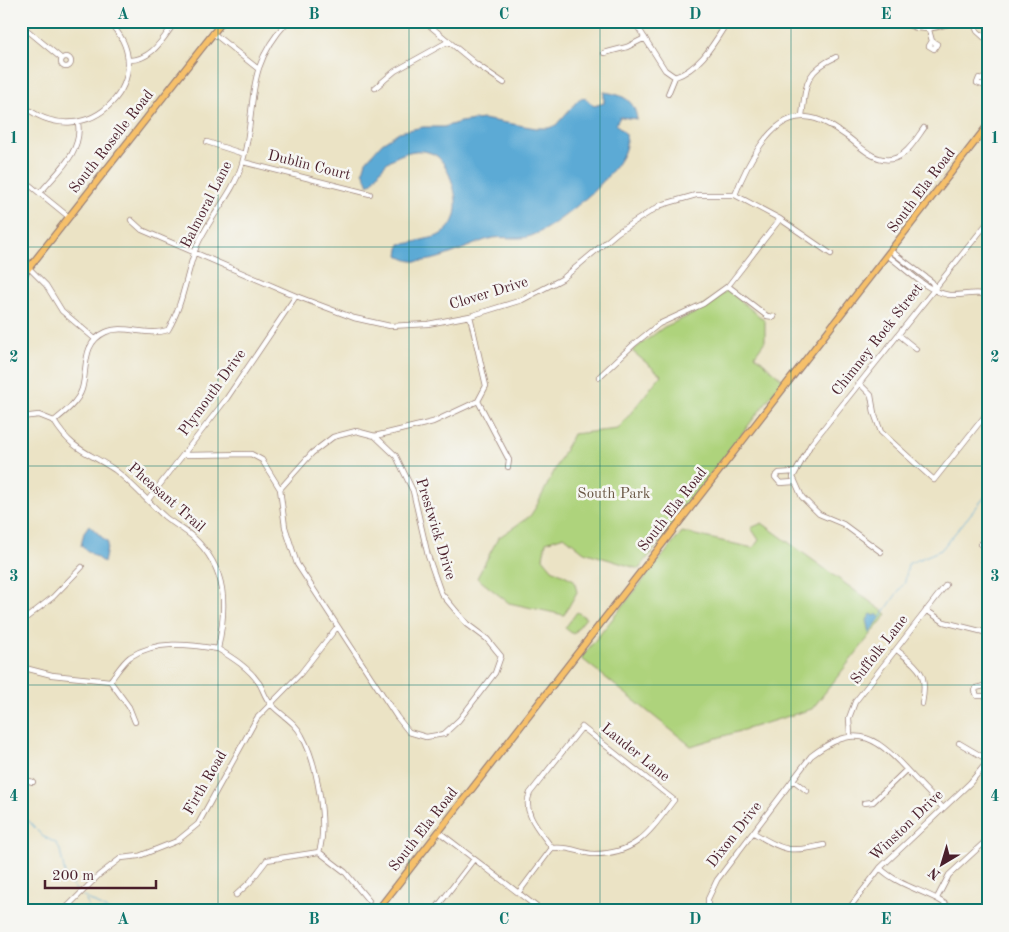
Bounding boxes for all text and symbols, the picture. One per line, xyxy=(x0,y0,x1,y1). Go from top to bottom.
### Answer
text: A xyxy=(117,7,129,23)
text: B xyxy=(308,7,320,23)
text: C xyxy=(499,7,509,23)
text: D xyxy=(689,7,701,23)
text: E xyxy=(880,7,892,23)
street label: South Roselle Road xyxy=(67,87,157,196)
text: 1 xyxy=(9,131,19,147)
text: 1 xyxy=(990,131,1000,147)
street label: South Ela Road xyxy=(885,146,959,236)
street label: Dublin Court xyxy=(266,148,352,184)
street label: Balmoral Lane xyxy=(179,159,235,251)
street label: Clover Drive xyxy=(448,275,530,313)
street label: Chimney Rock Street xyxy=(830,281,926,399)
street label: Plymouth Drive xyxy=(177,347,249,439)
text: 2 xyxy=(9,350,19,366)
text: 2 xyxy=(990,350,1000,366)
street label: Pheasant Trail xyxy=(125,461,207,535)
street label: South Ela Road xyxy=(636,465,710,555)
street label: Prestwick Drive xyxy=(412,476,458,582)
park label: South Park xyxy=(577,487,651,502)
text: 3 xyxy=(9,569,19,585)
text: 3 xyxy=(990,569,1000,585)
street label: Suffolk Lane xyxy=(848,613,912,687)
street label: Lauder Lane xyxy=(598,721,672,785)
street label: Firth Road xyxy=(182,748,230,818)
street label: South Ela Road xyxy=(387,785,461,875)
street label: Winston Drive xyxy=(868,788,946,864)
text: 4 xyxy=(9,789,19,805)
text: 4 xyxy=(990,789,1000,805)
street label: Dixon Drive xyxy=(705,799,765,871)
north arrow xyxy=(916,840,966,890)
scale bar xyxy=(45,857,156,889)
text: N xyxy=(926,864,943,882)
text: 200 m xyxy=(52,869,94,884)
text: A xyxy=(117,912,129,928)
text: B xyxy=(308,912,320,928)
text: C xyxy=(499,912,509,928)
text: D xyxy=(689,912,701,928)
text: E xyxy=(880,912,892,928)

